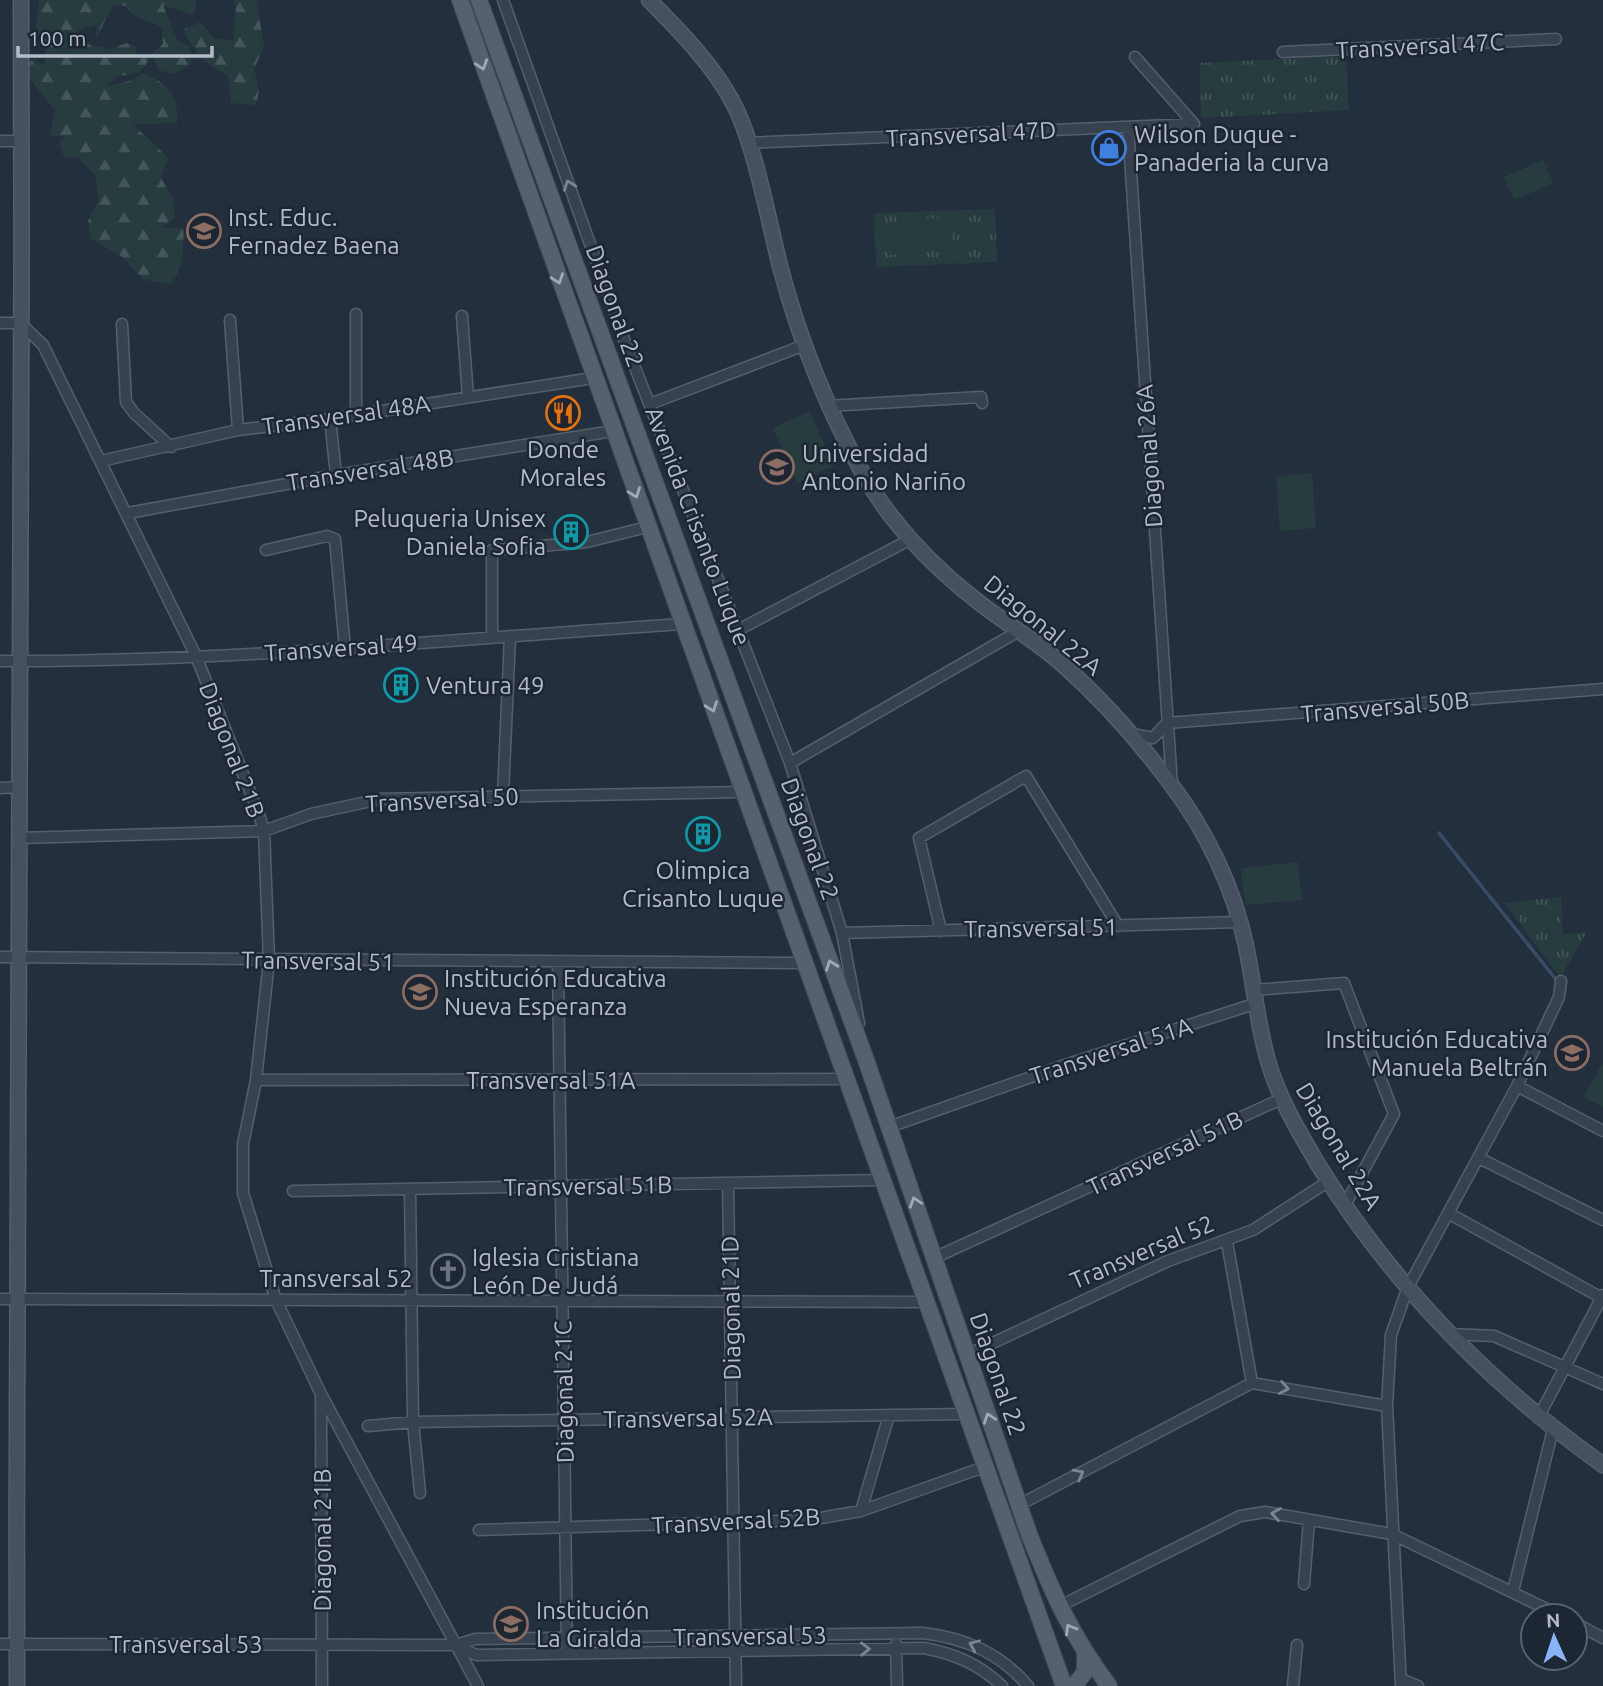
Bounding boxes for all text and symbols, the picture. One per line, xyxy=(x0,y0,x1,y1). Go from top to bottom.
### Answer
scale bar xyxy=(18,14,212,58)
text: 100 m xyxy=(28,26,86,50)
street label: Transversal 47C xyxy=(1335,28,1505,64)
one-way arrow xyxy=(474,58,488,70)
street label: Transversal 47D xyxy=(885,116,1057,152)
place label: Wilson Duque - Panaderia la curva xyxy=(1134,121,1329,176)
shop icon: Wilson Duque - Panaderia la curva xyxy=(1090,129,1128,167)
one-way arrow xyxy=(563,179,577,191)
place label: Inst. Educ. Fernadez Baena xyxy=(228,204,400,259)
school or university icon: Inst. Educ. Fernadez Baena xyxy=(185,212,223,250)
street label: Diagonal 22 xyxy=(580,241,650,371)
one-way arrow xyxy=(550,273,564,285)
street label: Diagonal 26A xyxy=(1131,383,1167,528)
street label: Transversal 48A xyxy=(260,390,432,440)
restaurant icon: Donde Morales xyxy=(544,394,582,432)
street label: Avenida Crisanto Luque xyxy=(640,403,756,649)
place label: Donde Morales xyxy=(520,436,606,491)
place label: Universidad Antonio Nariño xyxy=(802,440,966,495)
street label: Transversal 48B xyxy=(284,443,456,497)
school or university icon: Universidad Antonio Nariño xyxy=(758,448,796,486)
one-way arrow xyxy=(627,487,641,499)
place label: Peluqueria Unisex Daniela Sofia xyxy=(353,505,546,560)
building icon: Peluqueria Unisex Daniela Sofia xyxy=(552,513,590,551)
street label: Diagonal 22A xyxy=(979,569,1108,681)
street label: Transversal 49 xyxy=(263,629,419,667)
building icon: Ventura 49 xyxy=(382,666,420,704)
place label: Ventura 49 xyxy=(426,672,544,699)
street label: Diagonal 21B xyxy=(194,678,270,822)
street label: Transversal 50B xyxy=(1300,686,1470,728)
one-way arrow xyxy=(704,701,718,713)
street label: Diagonal 22 xyxy=(775,774,845,904)
street label: Transversal 50 xyxy=(365,782,519,818)
building icon: Olimpica Crisanto Luque xyxy=(684,815,722,853)
place label: Olimpica Crisanto Luque xyxy=(622,857,784,912)
street label: Transversal 51 xyxy=(964,913,1118,943)
street label: Transversal 51 xyxy=(241,946,395,976)
one-way arrow xyxy=(825,959,839,971)
place label: Institución Educativa Nueva Esperanza xyxy=(444,965,667,1020)
school or university icon: Institución Educativa Nueva Esperanza xyxy=(401,973,439,1011)
street label: Transversal 51A xyxy=(1026,1012,1196,1090)
place label: Institución Educativa Manuela Beltrán xyxy=(1325,1026,1548,1081)
school or university icon: Institución Educativa Manuela Beltrán xyxy=(1553,1034,1591,1072)
street label: Transversal 51A xyxy=(466,1067,636,1094)
street label: Diagonal 22A xyxy=(1290,1078,1388,1215)
street label: Transversal 51B xyxy=(1083,1105,1247,1201)
street label: Transversal 51B xyxy=(503,1171,673,1201)
one-way arrow xyxy=(909,1197,923,1209)
street label: Transversal 52 xyxy=(1066,1210,1218,1294)
street label: Diagonal 21D xyxy=(716,1235,746,1381)
place label: Iglesia Cristiana León De Judá xyxy=(472,1244,639,1299)
church icon: Iglesia Cristiana León De Judá xyxy=(429,1252,467,1290)
street label: Transversal 52 xyxy=(259,1265,413,1292)
street label: Diagonal 22 xyxy=(964,1309,1032,1439)
street label: Diagonal 21C xyxy=(549,1320,579,1464)
one-way arrow xyxy=(1278,1380,1290,1395)
street label: Transversal 52A xyxy=(603,1403,773,1433)
one-way arrow xyxy=(983,1412,997,1424)
street label: Diagonal 21B xyxy=(309,1468,336,1612)
one-way arrow xyxy=(1072,1469,1085,1482)
street label: Transversal 52B xyxy=(651,1503,821,1539)
one-way arrow xyxy=(1270,1507,1282,1522)
place label: Institución La Giralda xyxy=(536,1597,649,1652)
north arrow xyxy=(1519,1602,1589,1672)
school or university icon: Institución La Giralda xyxy=(492,1605,530,1643)
text: N xyxy=(1545,1609,1561,1631)
street label: Transversal 53 xyxy=(673,1621,827,1651)
one-way arrow xyxy=(1066,1624,1079,1637)
street label: Transversal 53 xyxy=(109,1631,263,1658)
one-way arrow xyxy=(969,1639,981,1653)
one-way arrow xyxy=(860,1641,871,1657)

